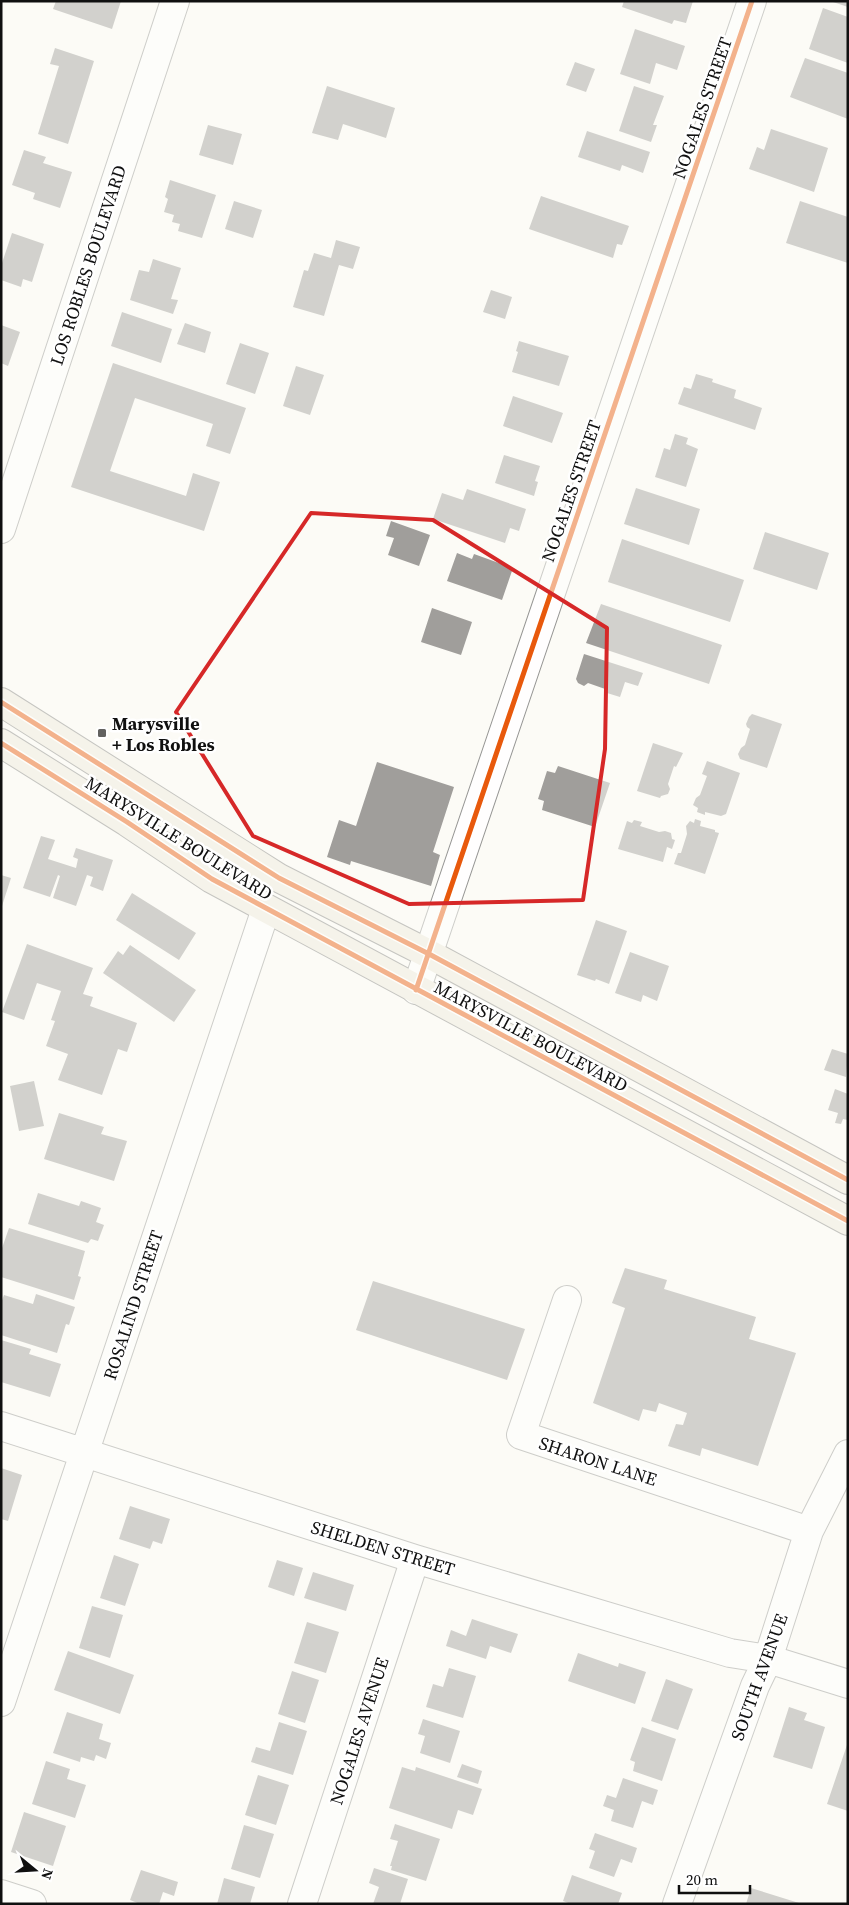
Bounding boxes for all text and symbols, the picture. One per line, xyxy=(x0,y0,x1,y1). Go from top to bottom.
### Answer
street label: NOGALES STREET xyxy=(666,34,738,182)
street label: LOS ROBLES BOULEVARD xyxy=(44,162,132,368)
street label: NOGALES STREET xyxy=(535,417,607,565)
place label: Marysville + Los Robles xyxy=(112,711,215,757)
marker: Marysville + Los Robles xyxy=(96,727,108,739)
street label: MARYSVILLE BOULEVARD xyxy=(81,770,277,906)
street label: MARYSVILLE BOULEVARD xyxy=(430,974,632,1098)
street label: ROSALIND STREET xyxy=(97,1227,169,1383)
street label: SHARON LANE xyxy=(536,1430,660,1492)
street label: SHELDEN STREET xyxy=(308,1514,458,1582)
street label: SOUTH AVENUE xyxy=(724,1610,794,1744)
street label: NOGALES AVENUE xyxy=(323,1654,395,1808)
north arrow xyxy=(10,1845,60,1895)
scale bar xyxy=(679,1862,750,1894)
text: N xyxy=(36,1866,58,1882)
text: 20 m xyxy=(686,1869,718,1890)

